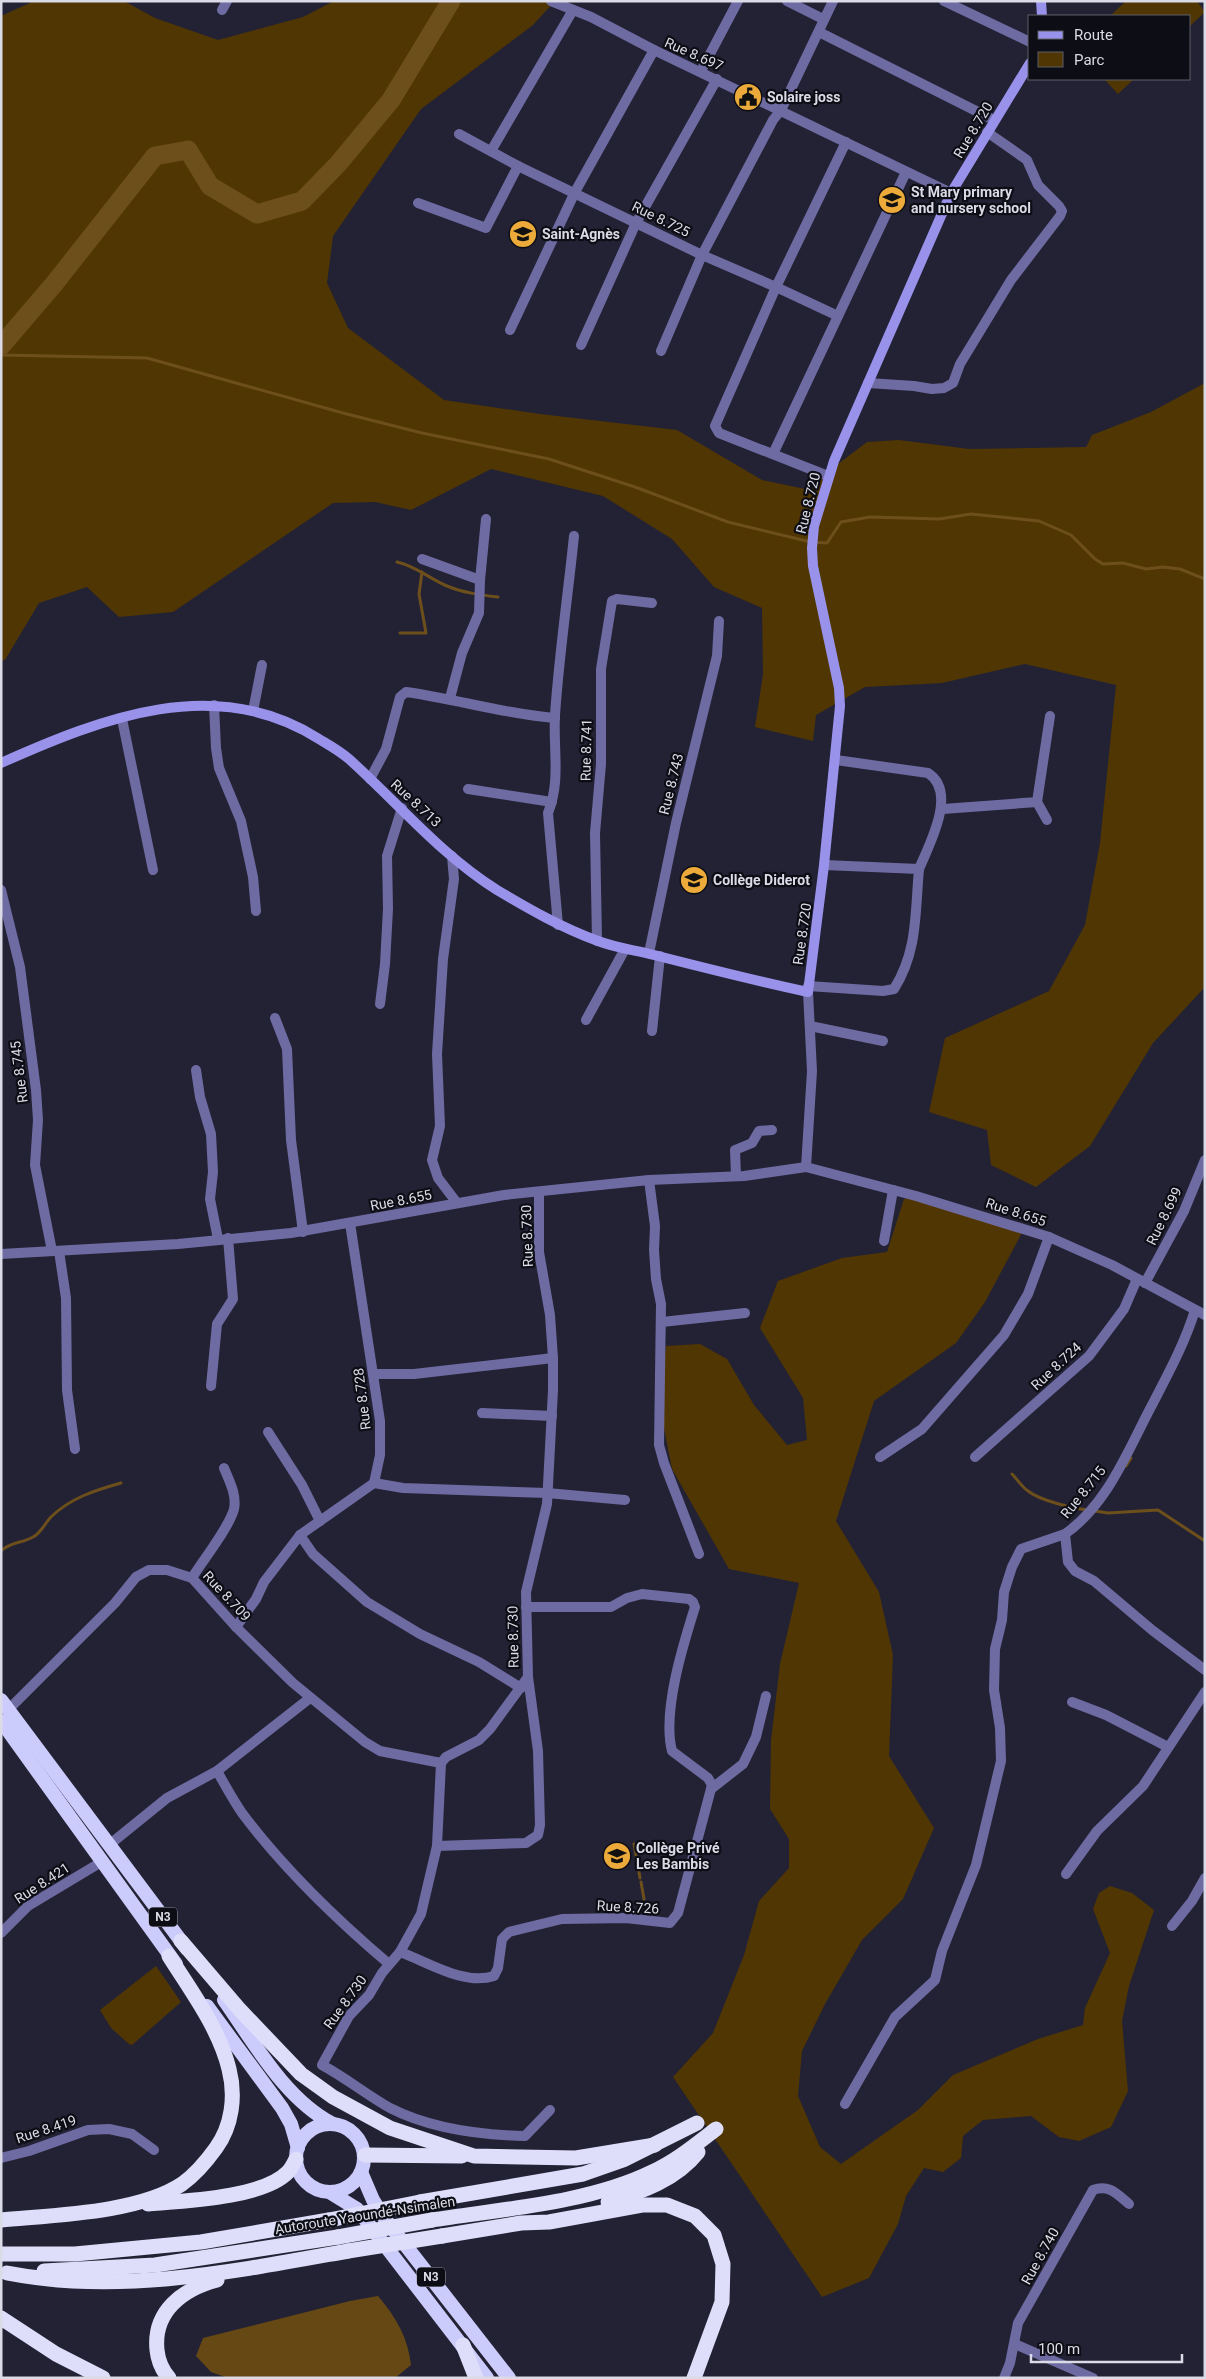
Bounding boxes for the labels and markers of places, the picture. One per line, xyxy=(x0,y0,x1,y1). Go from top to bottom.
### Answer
public building icon: Solaire joss xyxy=(733,82,763,112)
place label: Solaire joss xyxy=(767,89,840,105)
place label: St Mary primary and nursery school xyxy=(911,184,1031,216)
school or university icon: St Mary primary and nursery school xyxy=(877,185,907,215)
school or university icon: Saint-Agnès xyxy=(508,219,538,249)
place label: Saint-Agnès xyxy=(542,226,620,242)
school or university icon: Collège Diderot xyxy=(679,865,709,895)
place label: Collège Diderot xyxy=(713,872,810,888)
place label: Collège Privé Les Bambis xyxy=(636,1840,720,1872)
school or university icon: Collège Privé Les Bambis xyxy=(602,1841,632,1871)

